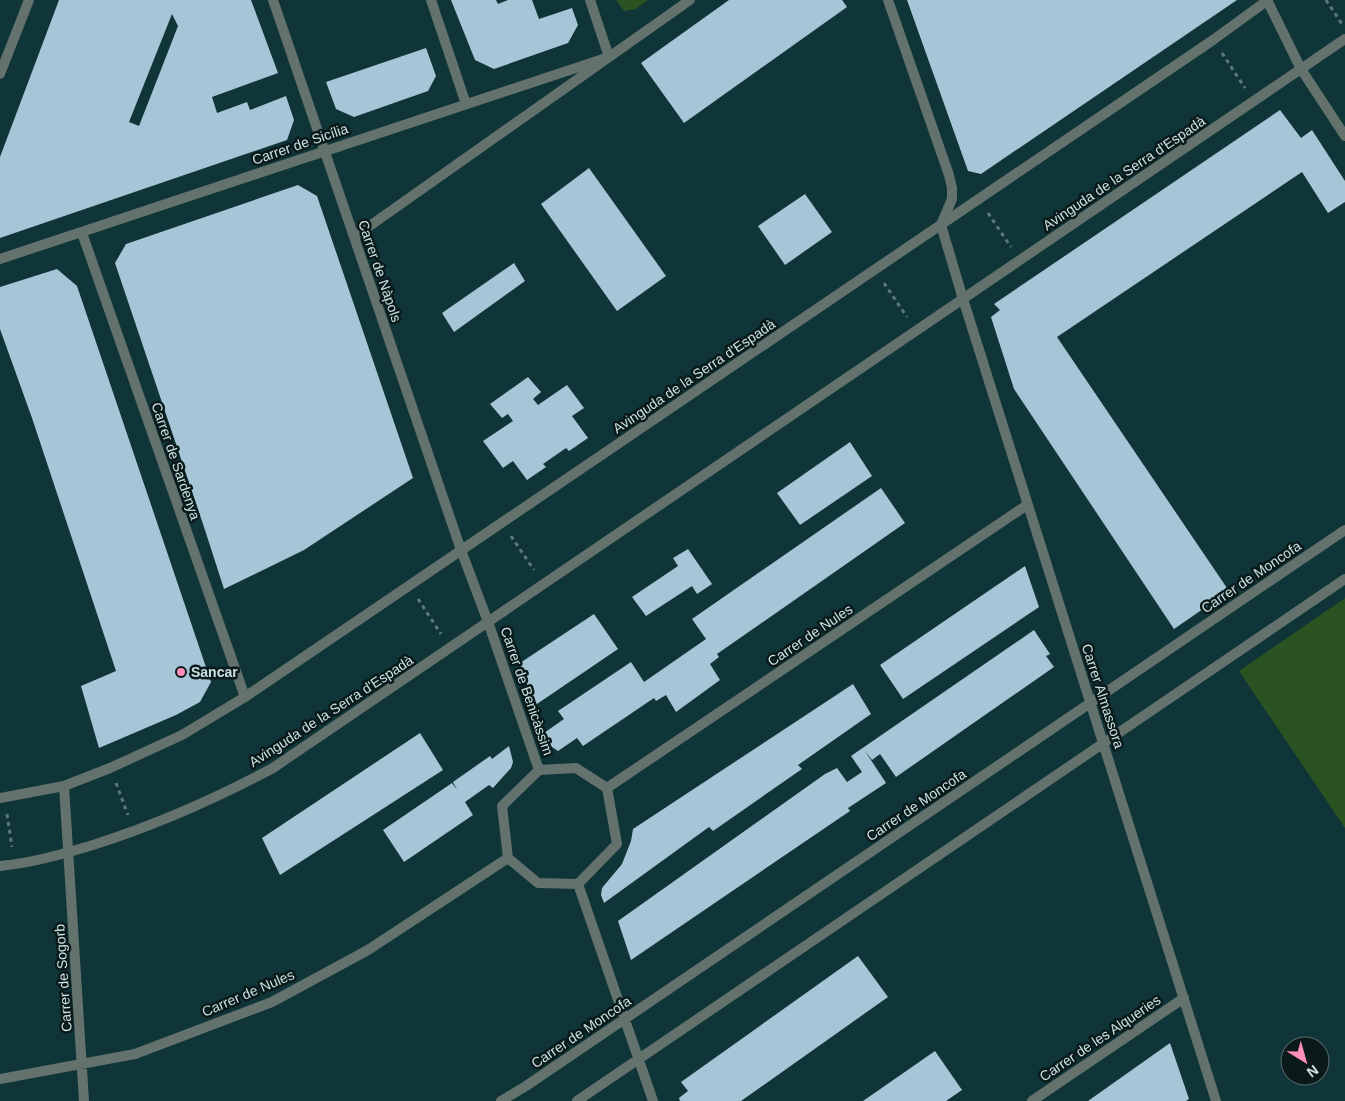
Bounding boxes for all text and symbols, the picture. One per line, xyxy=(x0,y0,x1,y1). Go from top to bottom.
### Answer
street label: Avinguda de la Serra d'Espadà xyxy=(1040,112,1208,233)
street label: Carrer de Sicília xyxy=(250,120,350,168)
street label: Carrer de Nàpols xyxy=(355,218,405,324)
street label: Avinguda de la Serra d'Espadà xyxy=(610,315,778,436)
street label: Carrer de Sardenya xyxy=(148,400,204,522)
street label: Carrer de Moncofa xyxy=(1198,538,1304,616)
street label: Carrer de Nules xyxy=(765,601,855,669)
street label: Carrer de Benicàssim xyxy=(498,625,556,757)
street label: Carrer Almassora xyxy=(1079,642,1128,750)
street label: Avinguda de la Serra d'Espadà xyxy=(246,652,416,770)
place label: Sancar xyxy=(191,664,238,680)
marker: Sancar xyxy=(175,666,187,678)
street label: Carrer de Moncofa xyxy=(863,766,969,844)
street label: Carrer de Sogorb xyxy=(51,923,75,1033)
street label: Carrer de Nules xyxy=(199,966,297,1020)
street label: Carrer de les Alqueries xyxy=(1036,992,1164,1084)
street label: Carrer de Moncofa xyxy=(528,993,634,1071)
north arrow xyxy=(1280,1036,1330,1086)
text: N xyxy=(1304,1062,1322,1081)

